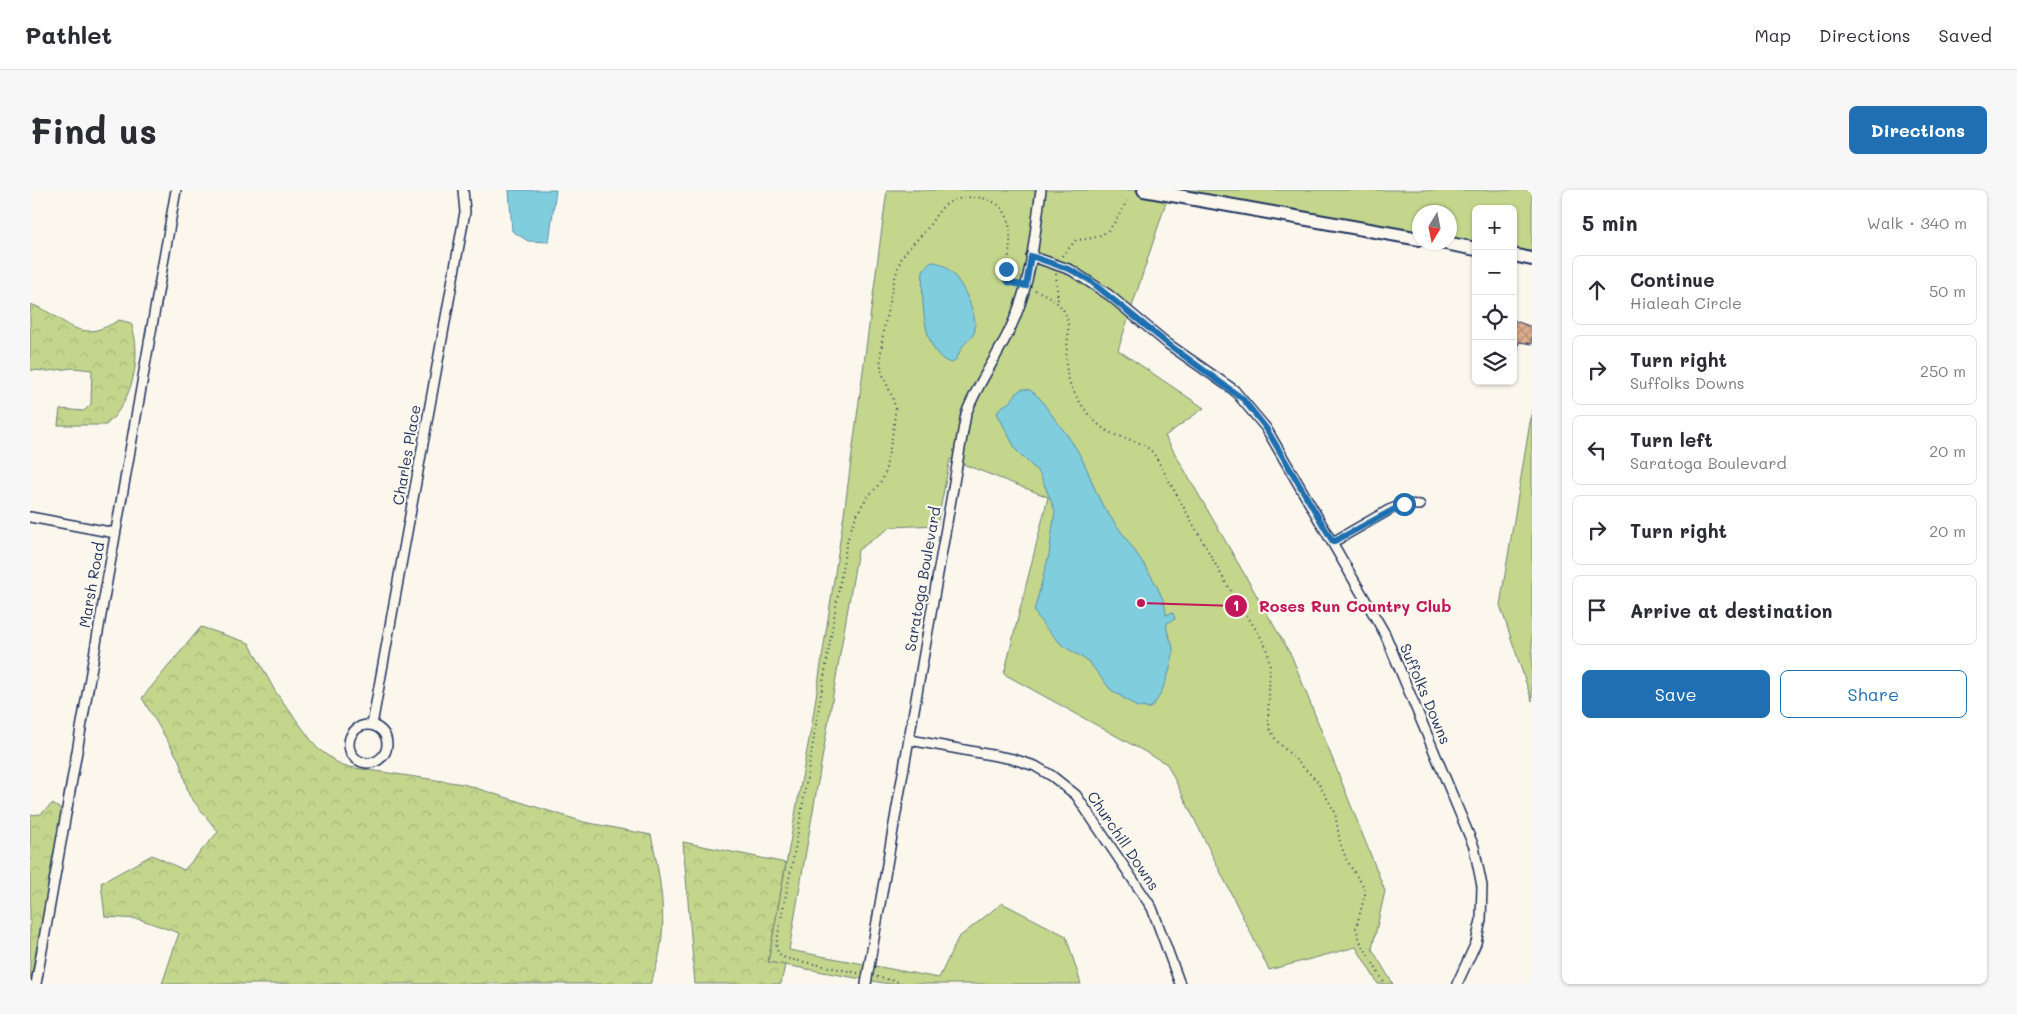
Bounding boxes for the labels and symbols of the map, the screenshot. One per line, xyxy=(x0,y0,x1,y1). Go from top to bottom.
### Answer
north arrow xyxy=(1412,205,1457,250)
route end xyxy=(995,258,1018,281)
street label: Charles Place xyxy=(387,403,425,507)
route start xyxy=(1393,493,1416,516)
street label: Saratoga Boulevard xyxy=(899,505,945,653)
street label: Marsh Road xyxy=(74,540,108,629)
callout: Roses Run Country Club xyxy=(1223,591,1461,622)
text: 1 xyxy=(1233,595,1239,615)
text: Roses Run Country Club xyxy=(1259,595,1451,616)
street label: Suffolks Downs xyxy=(1396,640,1456,747)
street label: Churchill Downs xyxy=(1083,787,1164,894)

